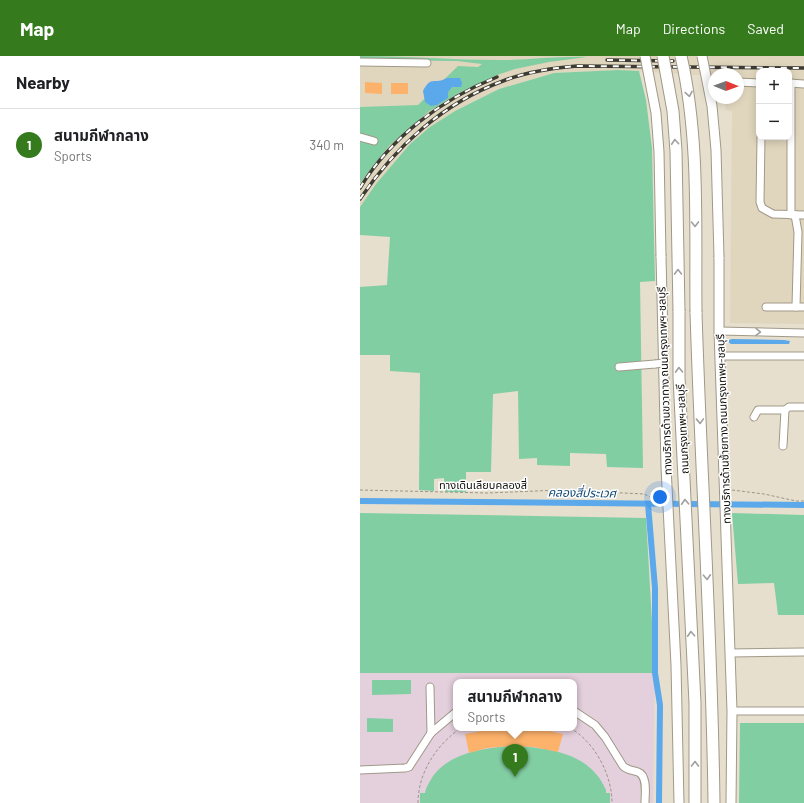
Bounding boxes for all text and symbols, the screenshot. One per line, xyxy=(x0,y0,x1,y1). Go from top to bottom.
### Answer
text: Map xyxy=(20,17,54,40)
text: Map xyxy=(616,20,641,37)
text: Directions xyxy=(663,20,725,37)
text: Saved xyxy=(747,20,784,37)
north arrow xyxy=(708,68,744,104)
map controls xyxy=(756,68,792,140)
button: + xyxy=(756,68,792,104)
text: Nearby xyxy=(16,72,70,92)
one-way arrow xyxy=(684,91,693,97)
button: − xyxy=(756,104,792,140)
text: สนามกีฬากลาง xyxy=(54,126,149,144)
text: 1 xyxy=(27,137,31,153)
text: 340 m xyxy=(309,137,344,153)
one-way arrow xyxy=(671,139,680,145)
text: Sports xyxy=(54,148,92,164)
one-way arrow xyxy=(691,221,699,227)
one-way arrow xyxy=(674,269,682,275)
street label: ทางบริการด้านขวาทาง ถนนกรุงเทพฯ-ชลบุรี xyxy=(654,286,675,475)
one-way arrow xyxy=(755,328,761,336)
street label: ทางบริการด้านซ้ายทาง ถนนกรุงเทพฯ-ชลบุรี xyxy=(713,333,734,524)
one-way arrow xyxy=(675,367,683,373)
street label: ถนนกรุงเทพฯ-ชลบุรี xyxy=(673,383,692,474)
one-way arrow xyxy=(696,418,704,424)
street label: ทางเดินเลียบคลองสี่ xyxy=(439,477,527,491)
water label: คลองสี่ประเวศ xyxy=(548,483,618,500)
your location xyxy=(650,487,670,507)
one-way arrow xyxy=(681,499,690,505)
one-way arrow xyxy=(702,574,711,580)
one-way arrow xyxy=(687,631,696,637)
popup xyxy=(453,679,577,731)
text: สนามกีฬากลาง xyxy=(468,687,562,705)
text: Sports xyxy=(468,709,505,725)
pin: 1 xyxy=(502,744,528,777)
one-way arrow xyxy=(691,761,699,767)

